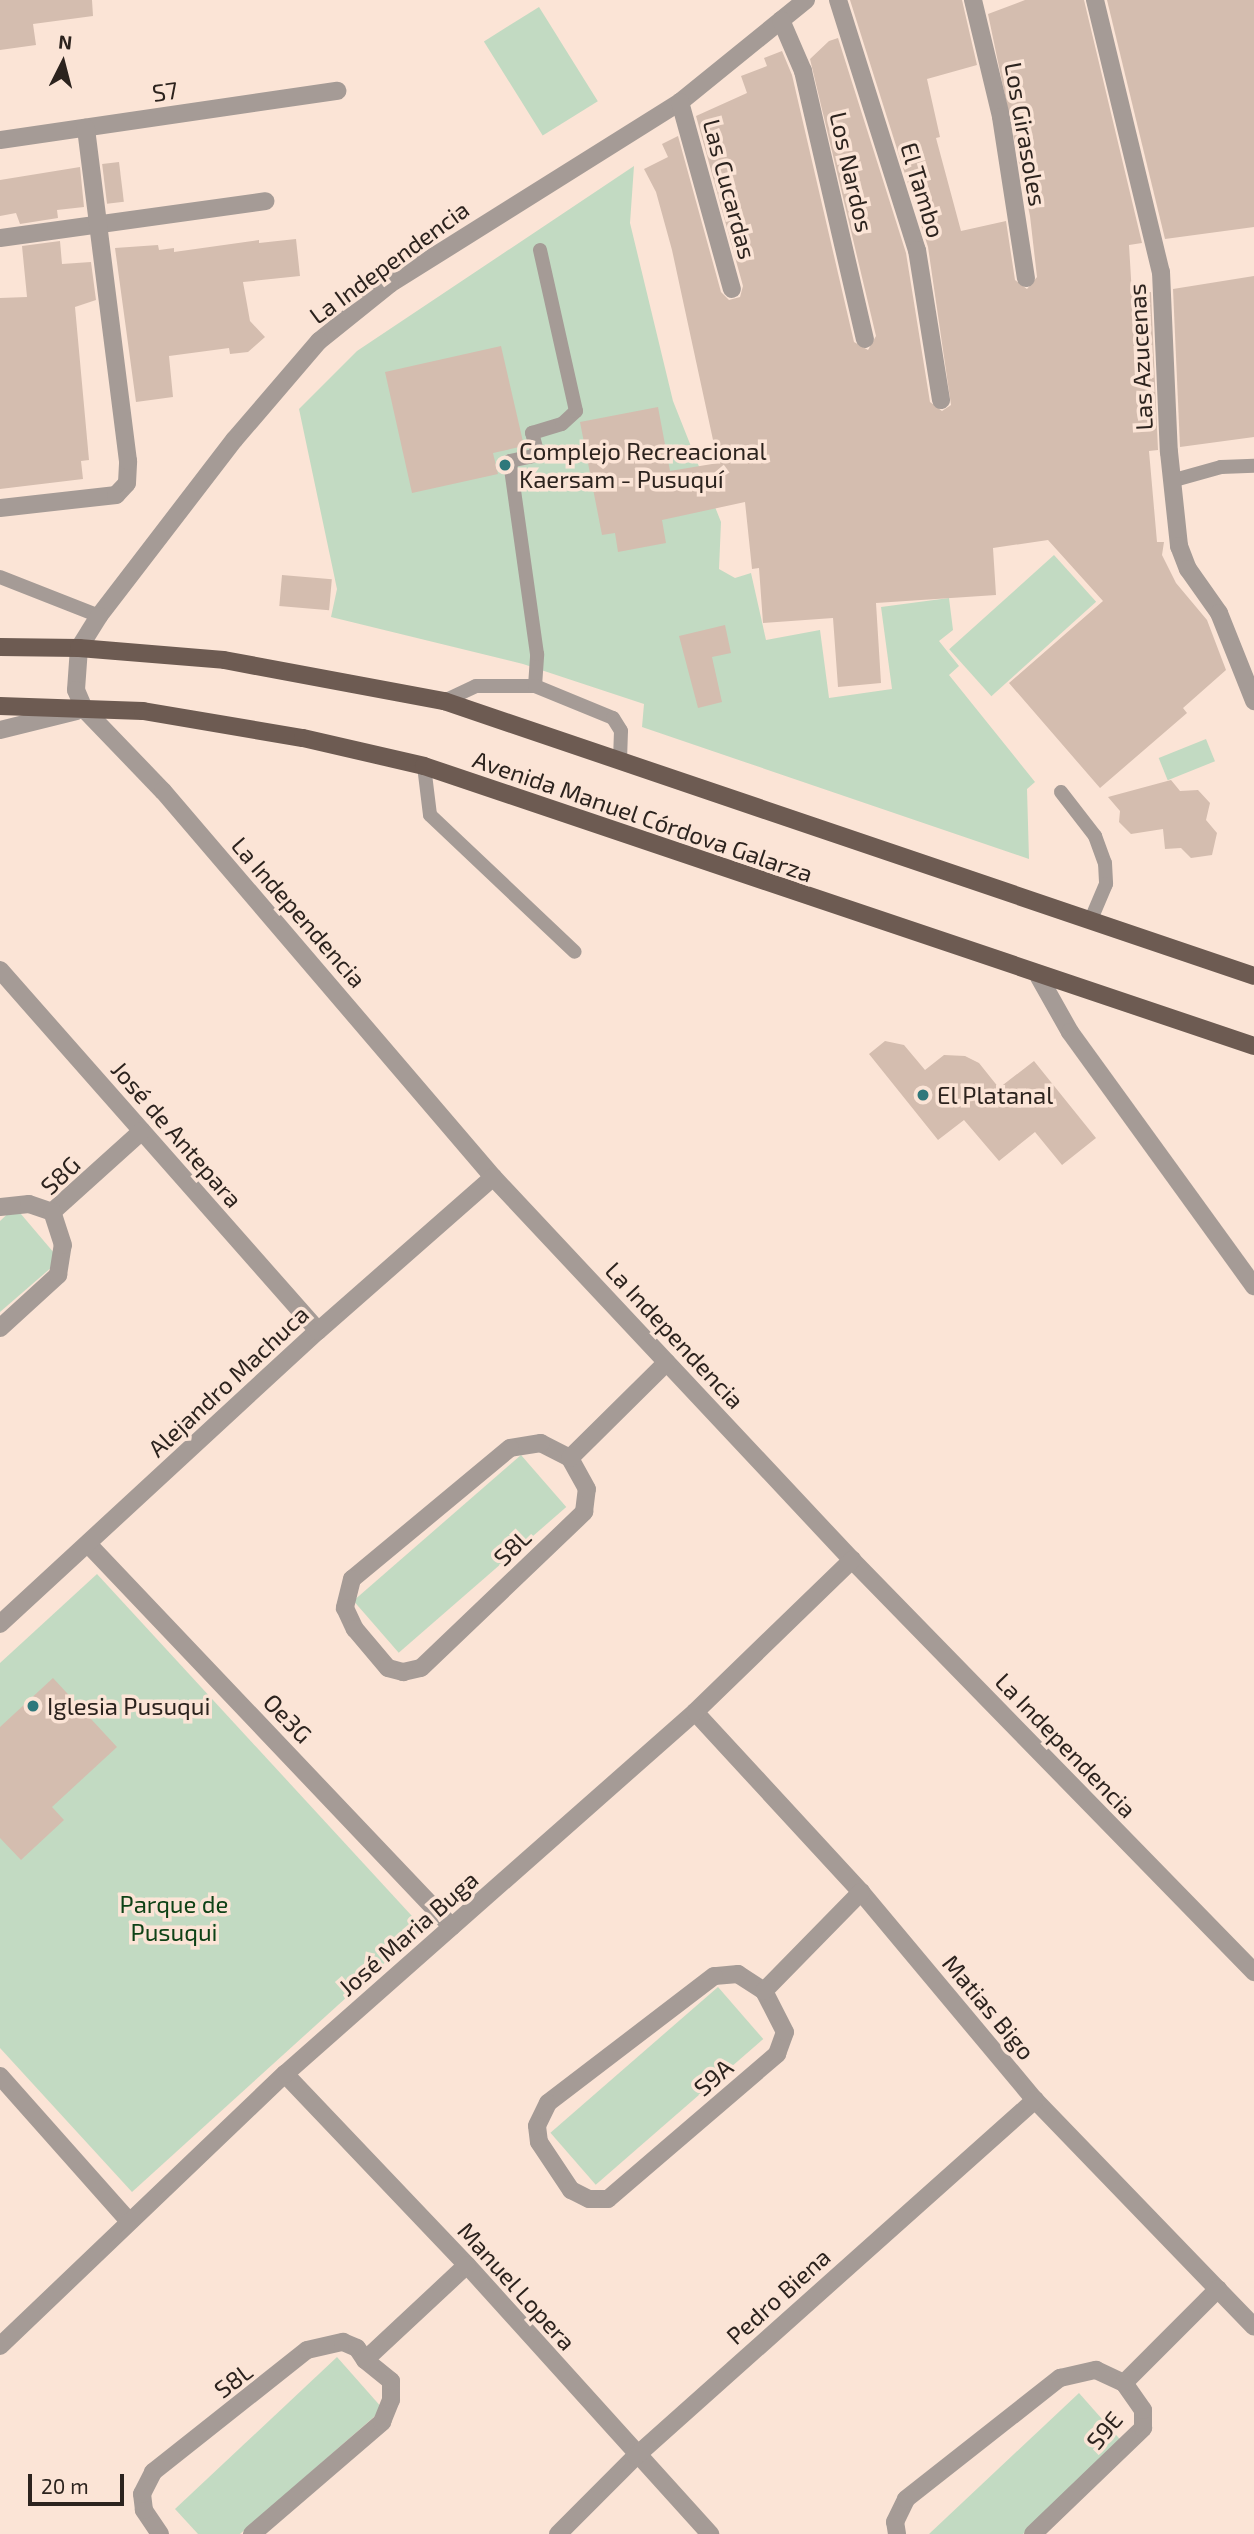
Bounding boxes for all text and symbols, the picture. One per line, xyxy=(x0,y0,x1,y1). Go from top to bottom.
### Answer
north arrow xyxy=(28,28,98,98)
text: N xyxy=(57,29,73,54)
street label: Los Girasoles xyxy=(999,60,1053,208)
street label: S7 xyxy=(150,75,180,107)
street label: Los Nardos xyxy=(824,109,880,235)
street label: Las Cucardas xyxy=(697,116,763,262)
street label: El Tambo xyxy=(895,138,951,242)
street label: La Independencia xyxy=(304,195,474,329)
street label: Las Azucenas xyxy=(1122,283,1158,431)
place label: Complejo Recreacional Kaersam - Pusuquí xyxy=(519,437,767,493)
marker: Complejo Recreacional Kaersam - Pusuquí xyxy=(497,457,513,473)
street label: Avenida Manuel Córdova Galarza xyxy=(469,744,817,888)
street label: La Independencia xyxy=(226,831,372,993)
street label: José de Antepara xyxy=(105,1055,249,1213)
place label: El Platanal xyxy=(937,1081,1054,1109)
marker: El Platanal xyxy=(915,1087,931,1103)
street label: S8G xyxy=(34,1150,86,1200)
street label: La Independencia xyxy=(600,1256,750,1414)
street label: Alejandro Machuca xyxy=(142,1299,314,1463)
street label: S8L xyxy=(487,1523,537,1571)
street label: La Independencia xyxy=(990,1667,1142,1823)
street label: Oe3G xyxy=(258,1687,318,1749)
place label: Iglesia Pusuqui xyxy=(47,1692,210,1720)
marker: Iglesia Pusuqui xyxy=(25,1698,41,1714)
street label: José Maria Buga xyxy=(332,1865,484,2001)
park label: Parque de Pusuqui xyxy=(120,1890,228,1946)
street label: Matias Bigo xyxy=(937,1949,1041,2065)
street label: S9A xyxy=(688,2052,738,2102)
street label: Manuel Lopera xyxy=(452,2216,582,2356)
street label: Pedro Biena xyxy=(720,2242,836,2350)
street label: S8L xyxy=(208,2356,258,2404)
street label: S9E xyxy=(1080,2405,1128,2455)
scale bar xyxy=(32,2460,128,2504)
text: 20 m xyxy=(41,2473,89,2498)

